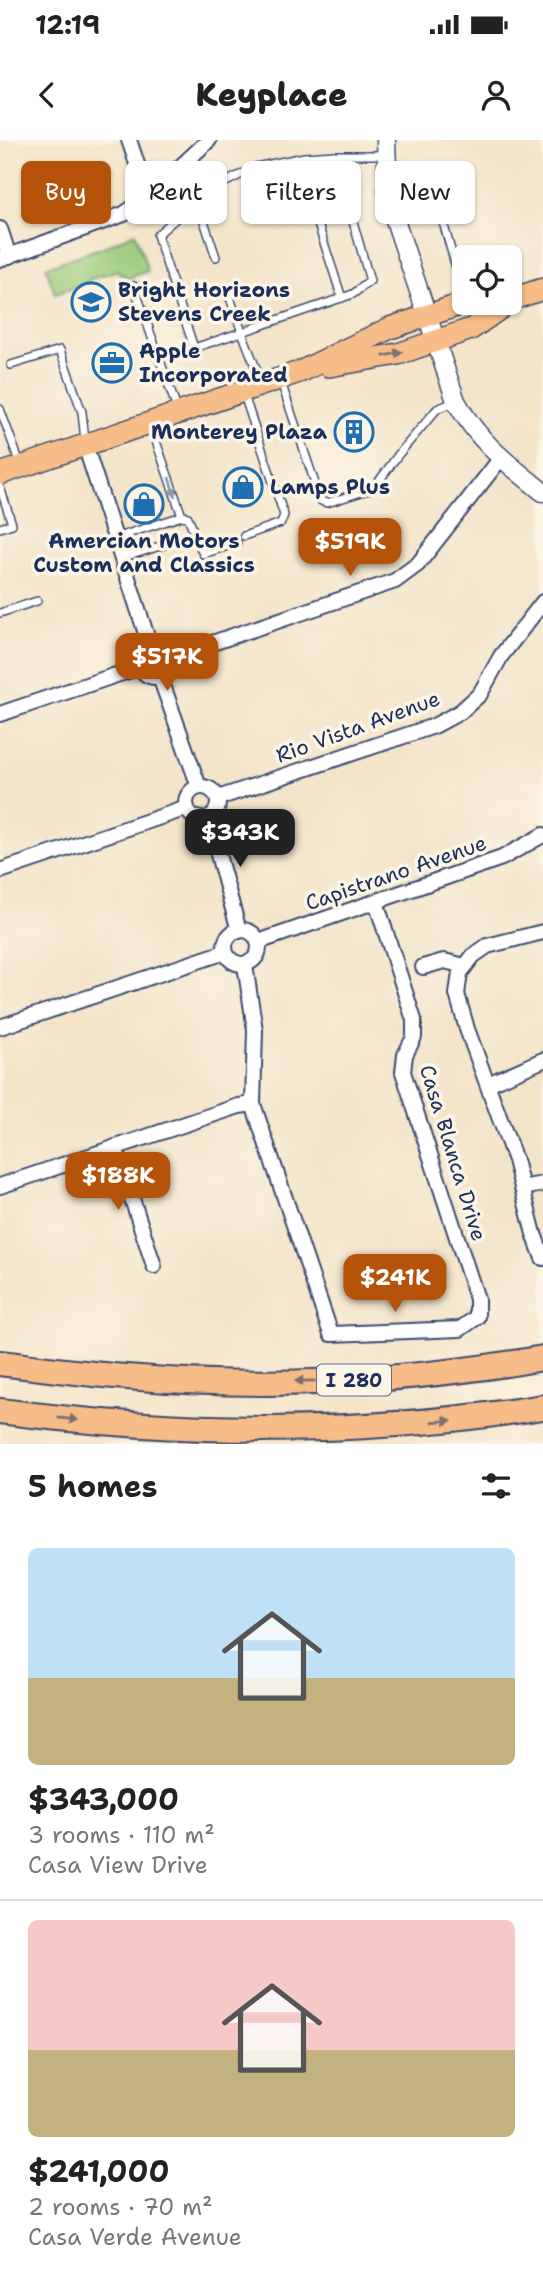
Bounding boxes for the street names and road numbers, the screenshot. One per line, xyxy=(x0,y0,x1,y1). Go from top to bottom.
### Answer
street label: Rio Vista Avenue xyxy=(272,684,444,770)
street label: Capistrano Avenue xyxy=(302,829,490,917)
street label: Casa Blanca Drive xyxy=(413,1061,493,1245)
road number: I 280 xyxy=(317,1364,391,1396)

